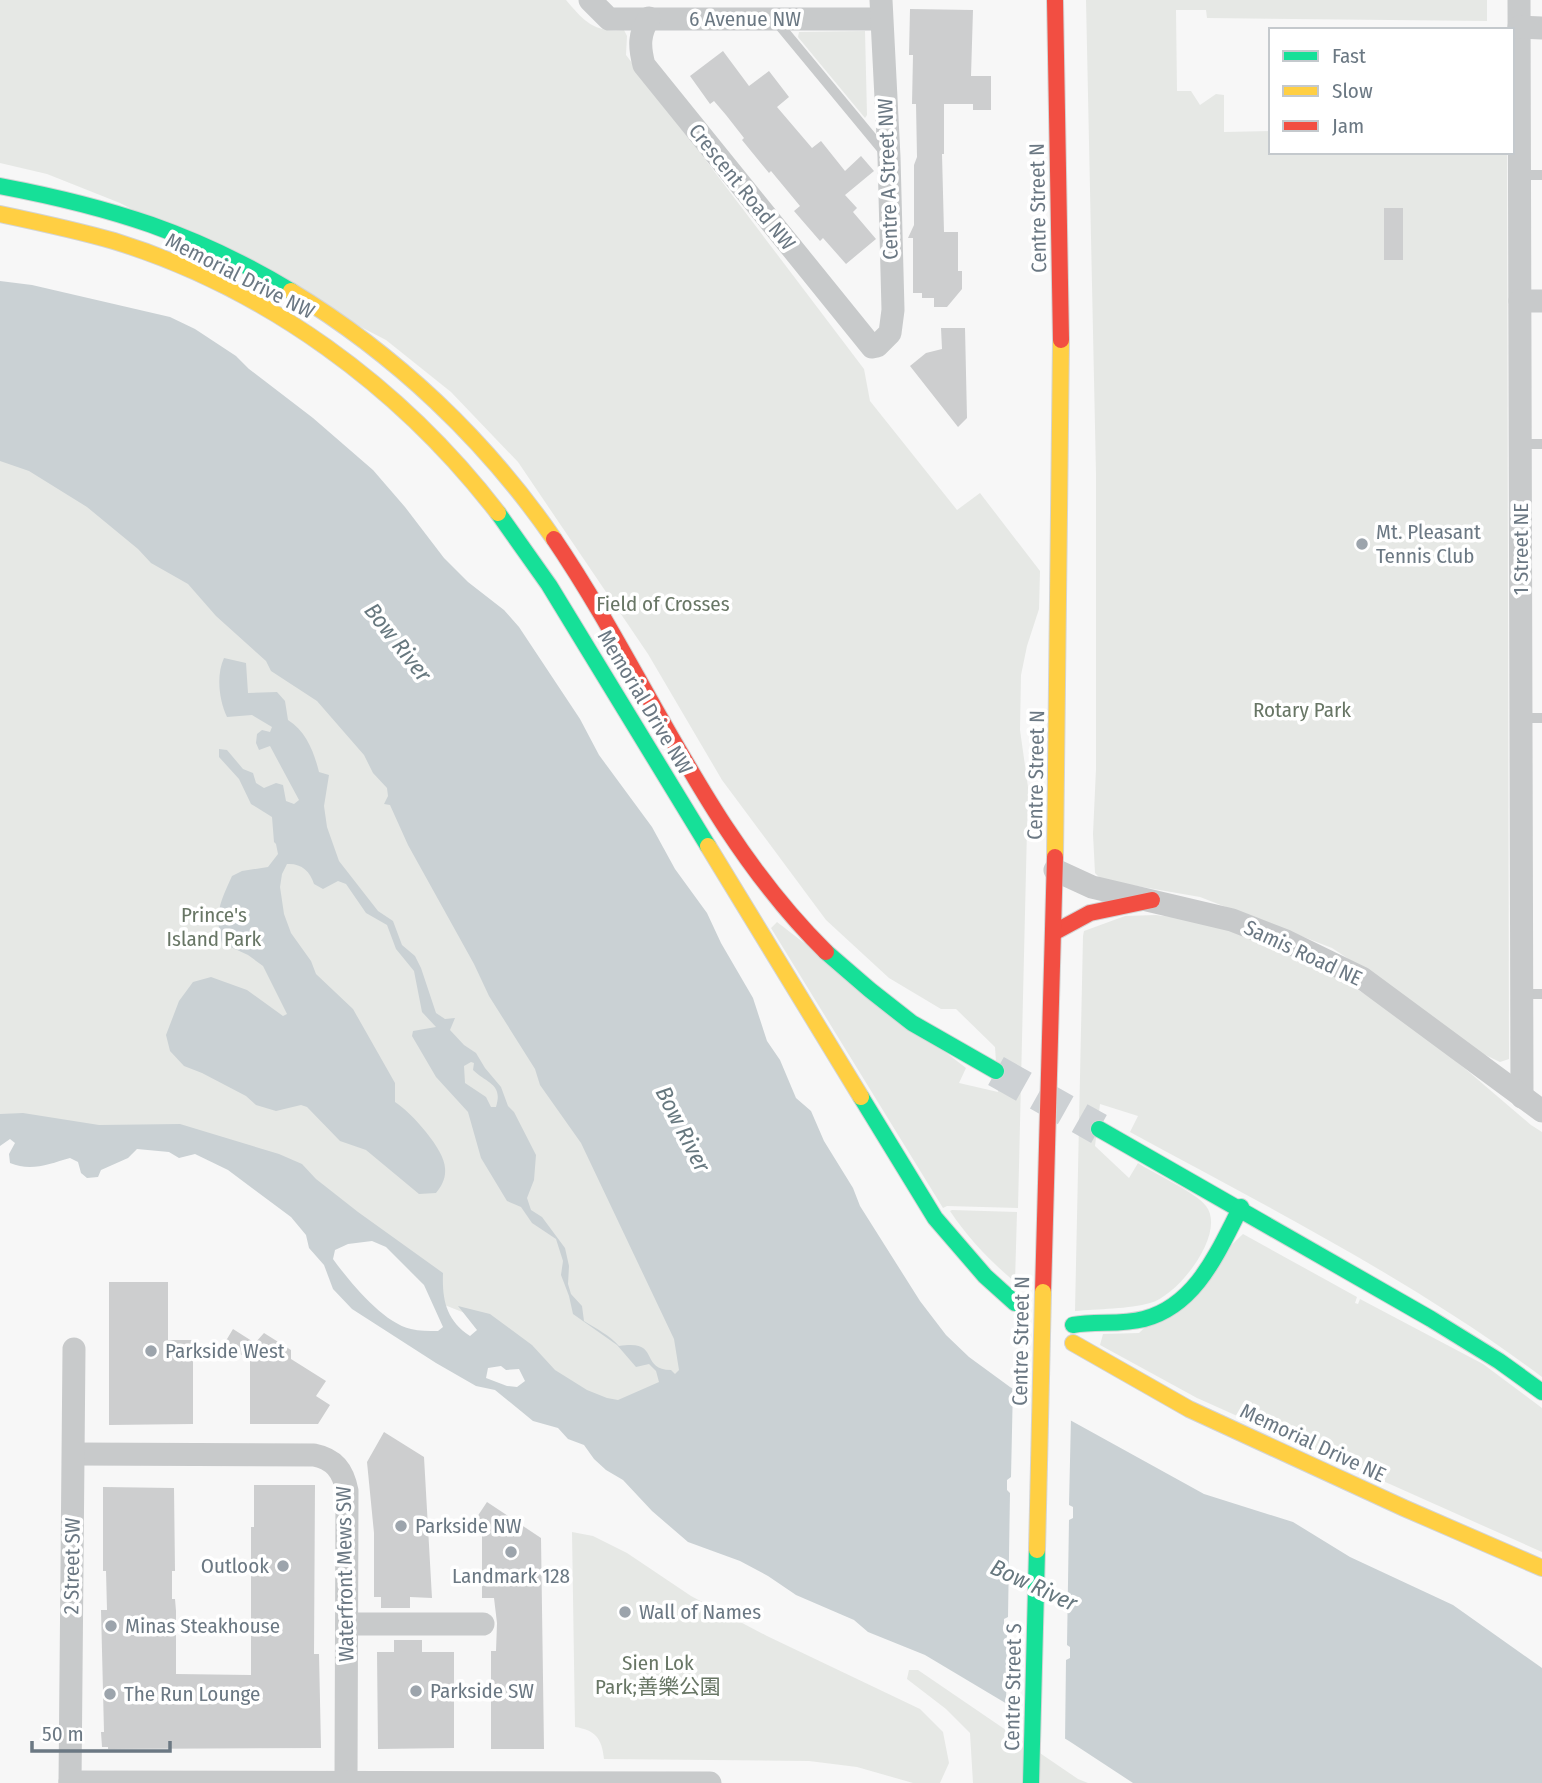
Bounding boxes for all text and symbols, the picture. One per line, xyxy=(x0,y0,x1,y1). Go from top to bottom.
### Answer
street label: 6 Avenue NW xyxy=(689,6,801,32)
legend xyxy=(1269,28,1514,154)
text: Fast xyxy=(1332,43,1366,69)
text: Slow xyxy=(1332,78,1373,104)
street label: Centre A Street NW xyxy=(872,98,904,260)
text: Jam xyxy=(1332,113,1364,139)
street label: Crescent Road NW xyxy=(683,119,801,256)
street label: Centre Street N xyxy=(1024,143,1052,273)
street label: Memorial Drive NW xyxy=(161,227,319,325)
street label: 1 Street NE xyxy=(1508,503,1534,595)
place label: Mt. Pleasant Tennis Club xyxy=(1376,519,1481,569)
marker: Mt. Pleasant Tennis Club xyxy=(1354,536,1370,552)
park label: Field of Crosses xyxy=(596,591,730,617)
water label: Bow River xyxy=(359,597,438,688)
street label: Memorial Drive NW xyxy=(592,625,698,779)
park label: Rotary Park xyxy=(1253,697,1351,723)
street label: Centre Street N xyxy=(1022,710,1050,840)
park label: Prince's Island Park xyxy=(167,902,262,952)
street label: Samis Road NE xyxy=(1240,914,1366,992)
water label: Bow River xyxy=(650,1082,717,1177)
street label: Centre Street N xyxy=(1007,1276,1035,1406)
place label: Parkside West xyxy=(165,1338,285,1364)
marker: Parkside West xyxy=(143,1343,159,1359)
street label: Memorial Drive NE xyxy=(1236,1398,1390,1488)
street label: Waterfront Mews SW xyxy=(330,1486,360,1662)
place label: Parkside NW xyxy=(415,1513,522,1539)
street label: 2 Street SW xyxy=(58,1517,86,1615)
marker: Parkside NW xyxy=(393,1518,409,1534)
marker: Landmark 128 xyxy=(503,1544,519,1560)
place label: Outlook xyxy=(201,1553,269,1579)
water label: Bow River xyxy=(986,1553,1083,1618)
marker: Outlook xyxy=(275,1558,291,1574)
place label: Landmark 128 xyxy=(452,1563,570,1589)
place label: Wall of Names xyxy=(639,1599,761,1625)
marker: Wall of Names xyxy=(617,1604,633,1620)
place label: Minas Steakhouse xyxy=(125,1613,280,1639)
marker: Minas Steakhouse xyxy=(103,1618,119,1634)
street label: Centre Street S xyxy=(999,1623,1027,1751)
park label: Sien Lok Park;善樂公園 xyxy=(595,1650,721,1700)
place label: Parkside SW xyxy=(430,1678,534,1704)
place label: The Run Lounge xyxy=(124,1681,260,1707)
marker: Parkside SW xyxy=(408,1683,424,1699)
marker: The Run Lounge xyxy=(102,1686,118,1702)
scale bar xyxy=(32,1710,170,1754)
text: 50 m xyxy=(42,1721,84,1747)

